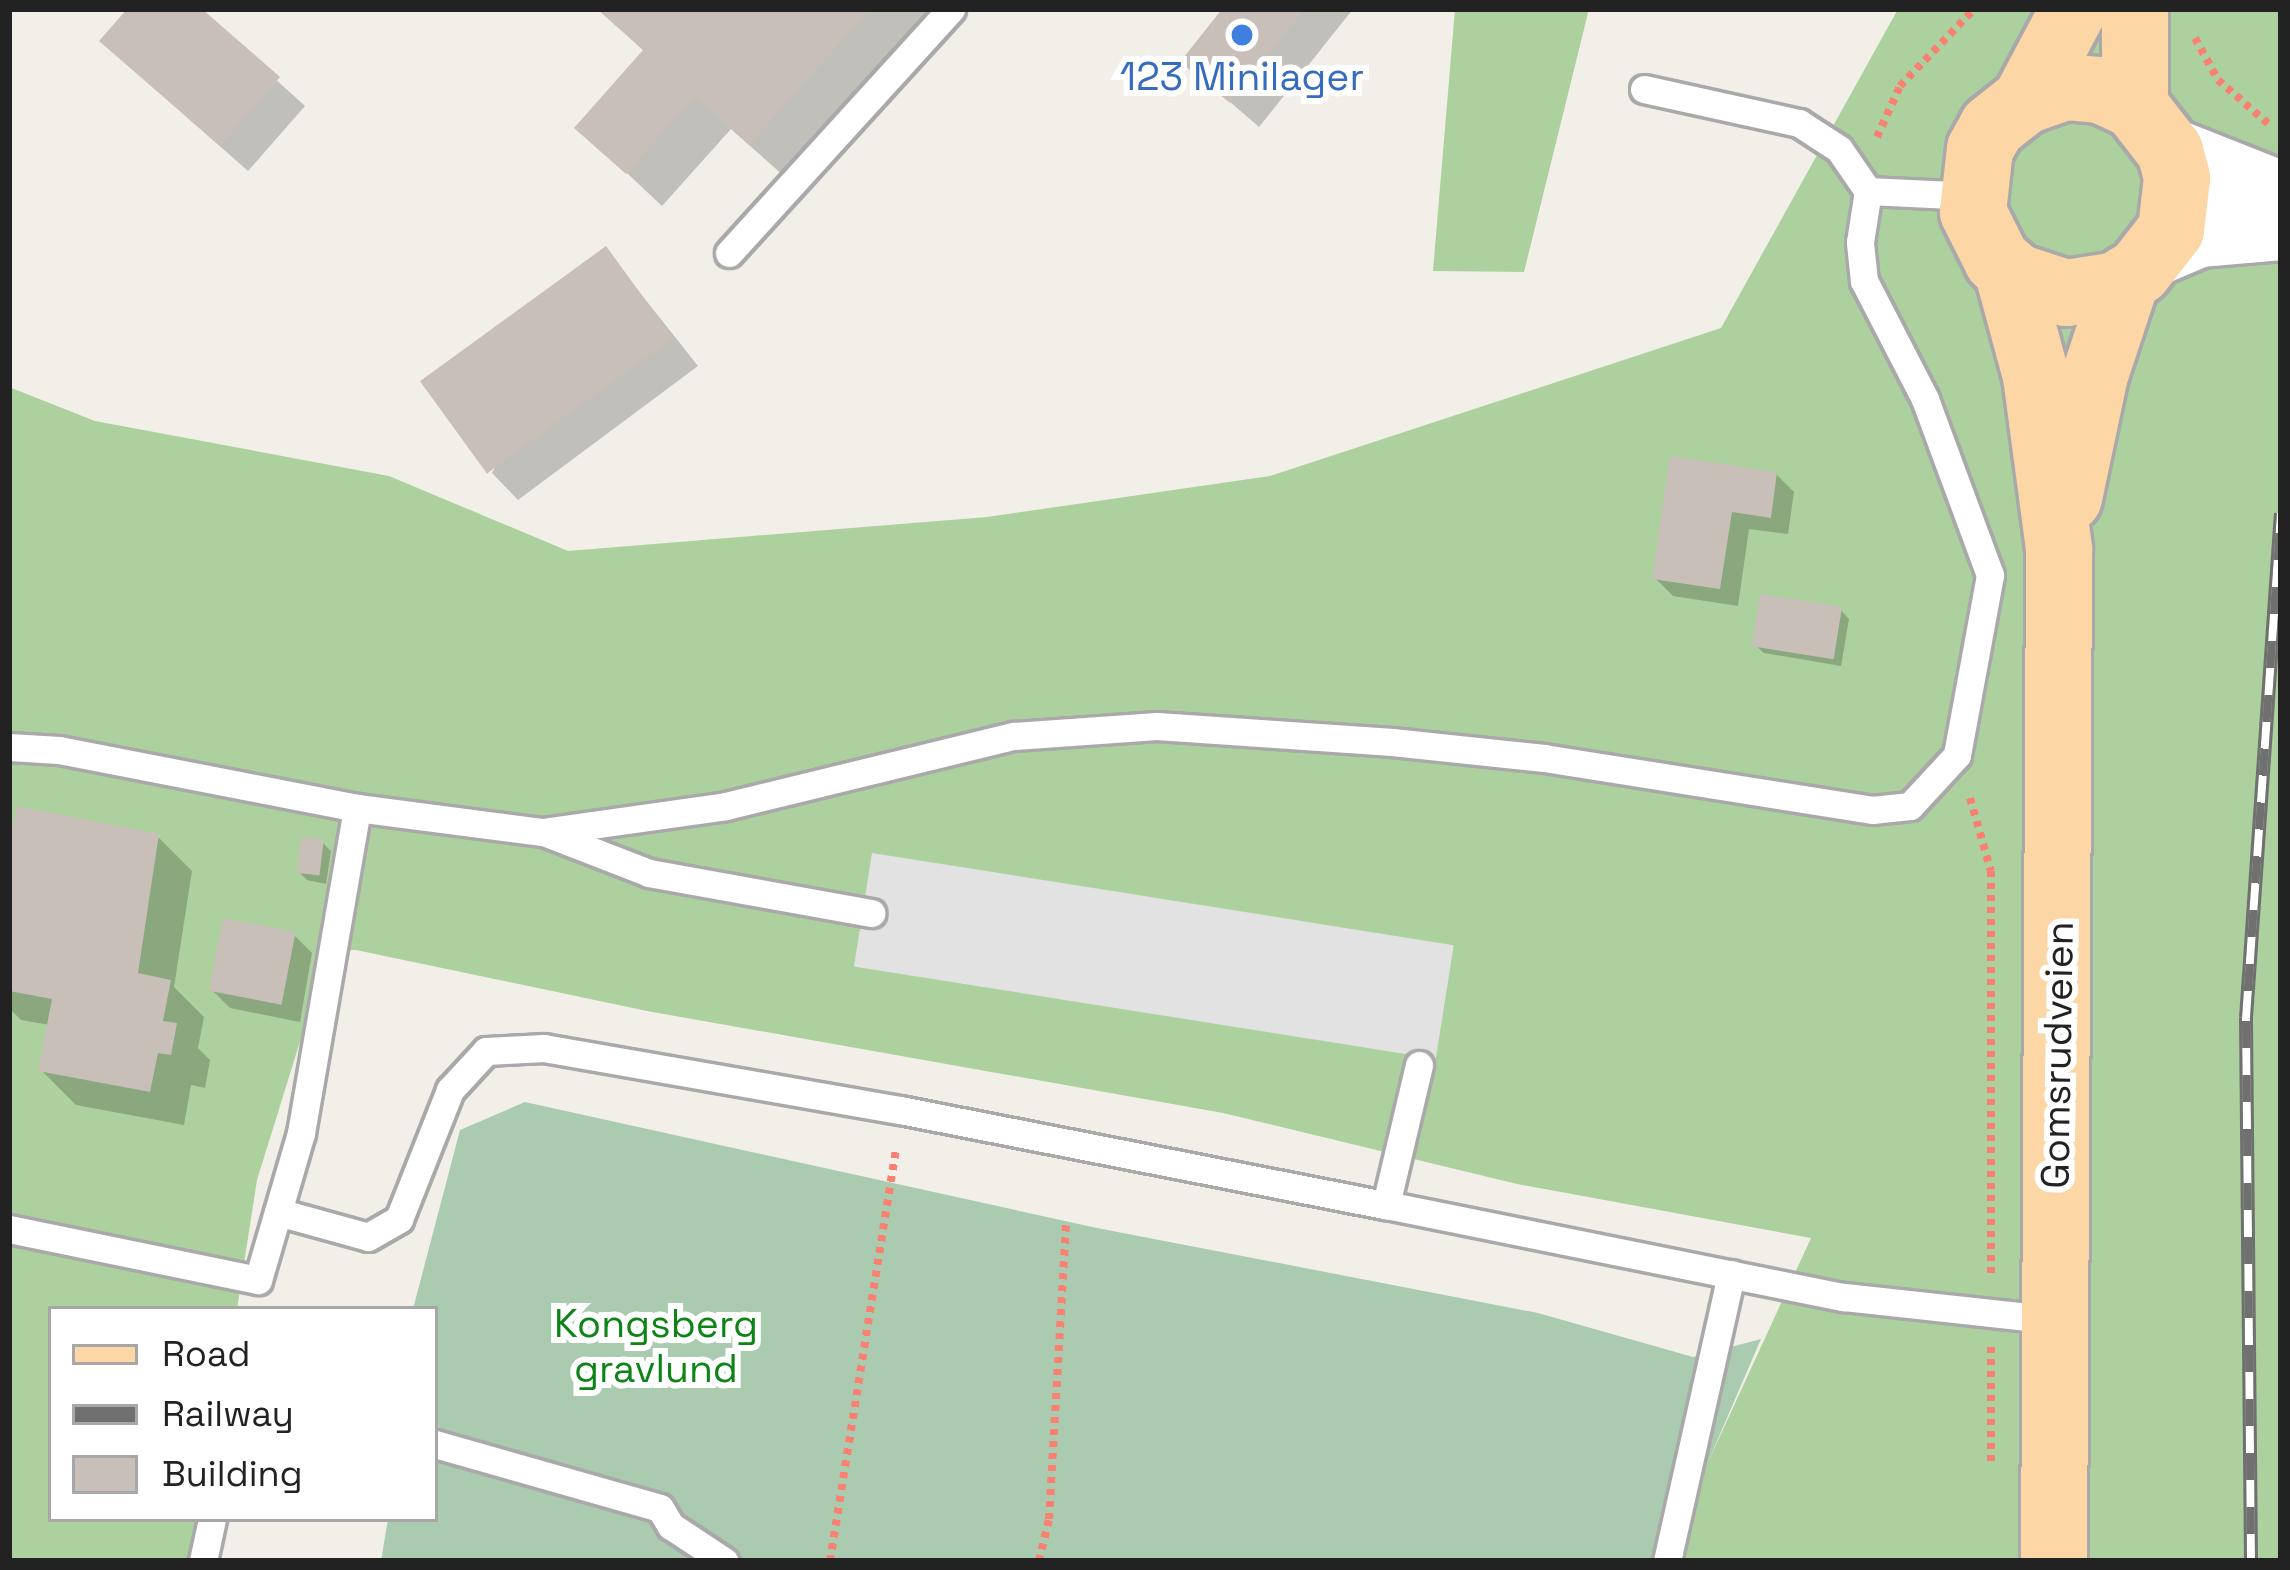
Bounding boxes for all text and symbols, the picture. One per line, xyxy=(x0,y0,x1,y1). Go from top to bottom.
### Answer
marker: 123 Minilager xyxy=(1229,22,1255,48)
place label: 123 Minilager xyxy=(1120,54,1364,100)
street label: Gomsrudveien xyxy=(2032,921,2084,1189)
park label: Kongsberg gravlund xyxy=(554,1302,758,1393)
legend xyxy=(48,1306,438,1522)
text: Road xyxy=(162,1331,250,1377)
text: Railway xyxy=(162,1391,294,1437)
text: Building xyxy=(162,1451,303,1497)

